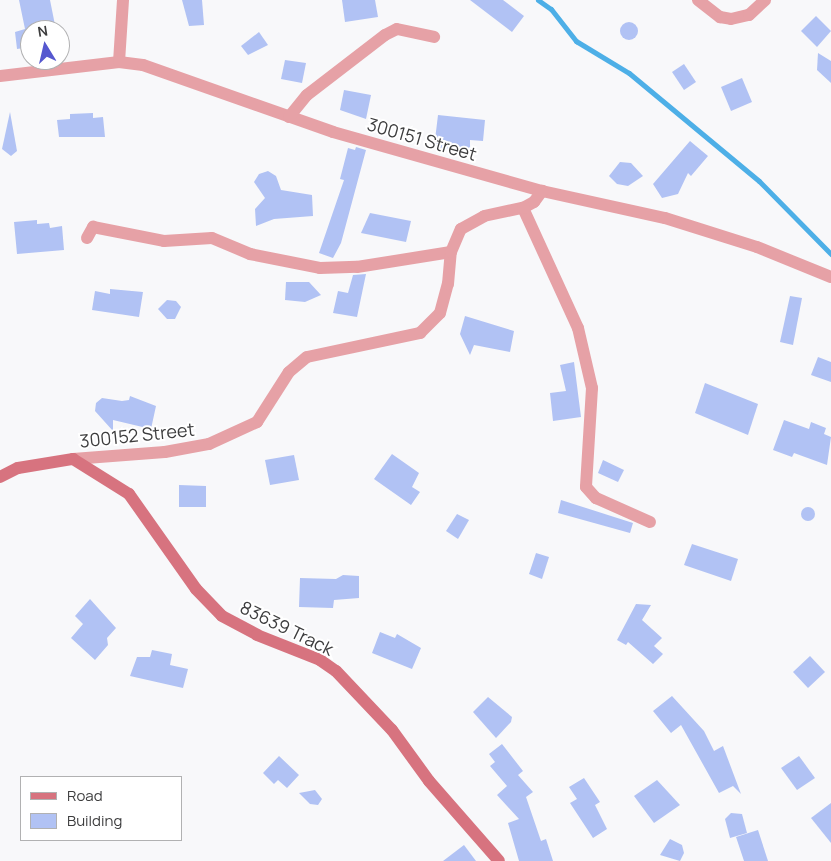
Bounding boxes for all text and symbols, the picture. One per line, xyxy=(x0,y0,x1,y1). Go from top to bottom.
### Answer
north arrow xyxy=(20,20,70,70)
text: N xyxy=(36,21,49,41)
street label: 300151 Street xyxy=(365,113,479,165)
street label: 300152 Street xyxy=(78,418,196,452)
street label: 83639 Track xyxy=(237,596,337,660)
legend xyxy=(20,776,182,841)
text: Road xyxy=(67,785,103,806)
text: Building xyxy=(67,810,122,831)

